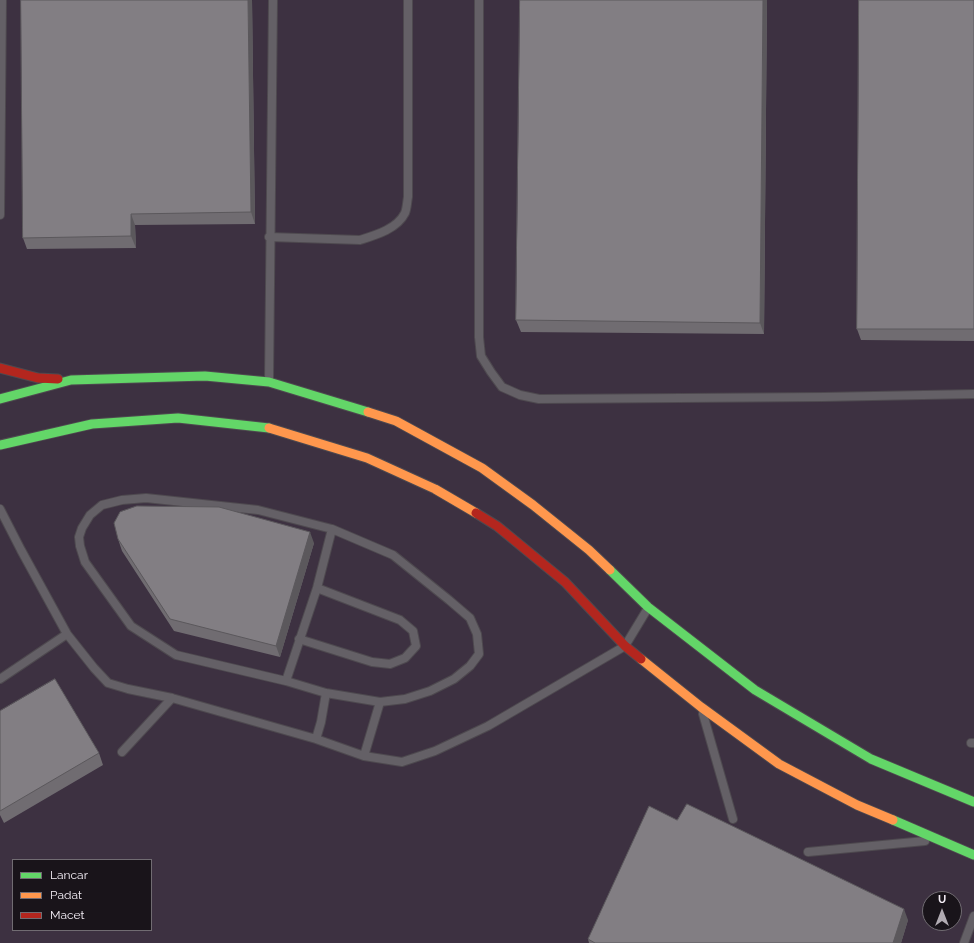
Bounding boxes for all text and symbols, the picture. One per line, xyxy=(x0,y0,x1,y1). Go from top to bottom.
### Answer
legend xyxy=(12,859,152,931)
text: Lancar xyxy=(50,868,88,882)
text: Padat xyxy=(50,888,82,902)
north arrow xyxy=(922,891,962,931)
text: U xyxy=(938,893,946,906)
text: Macet xyxy=(50,908,85,922)

